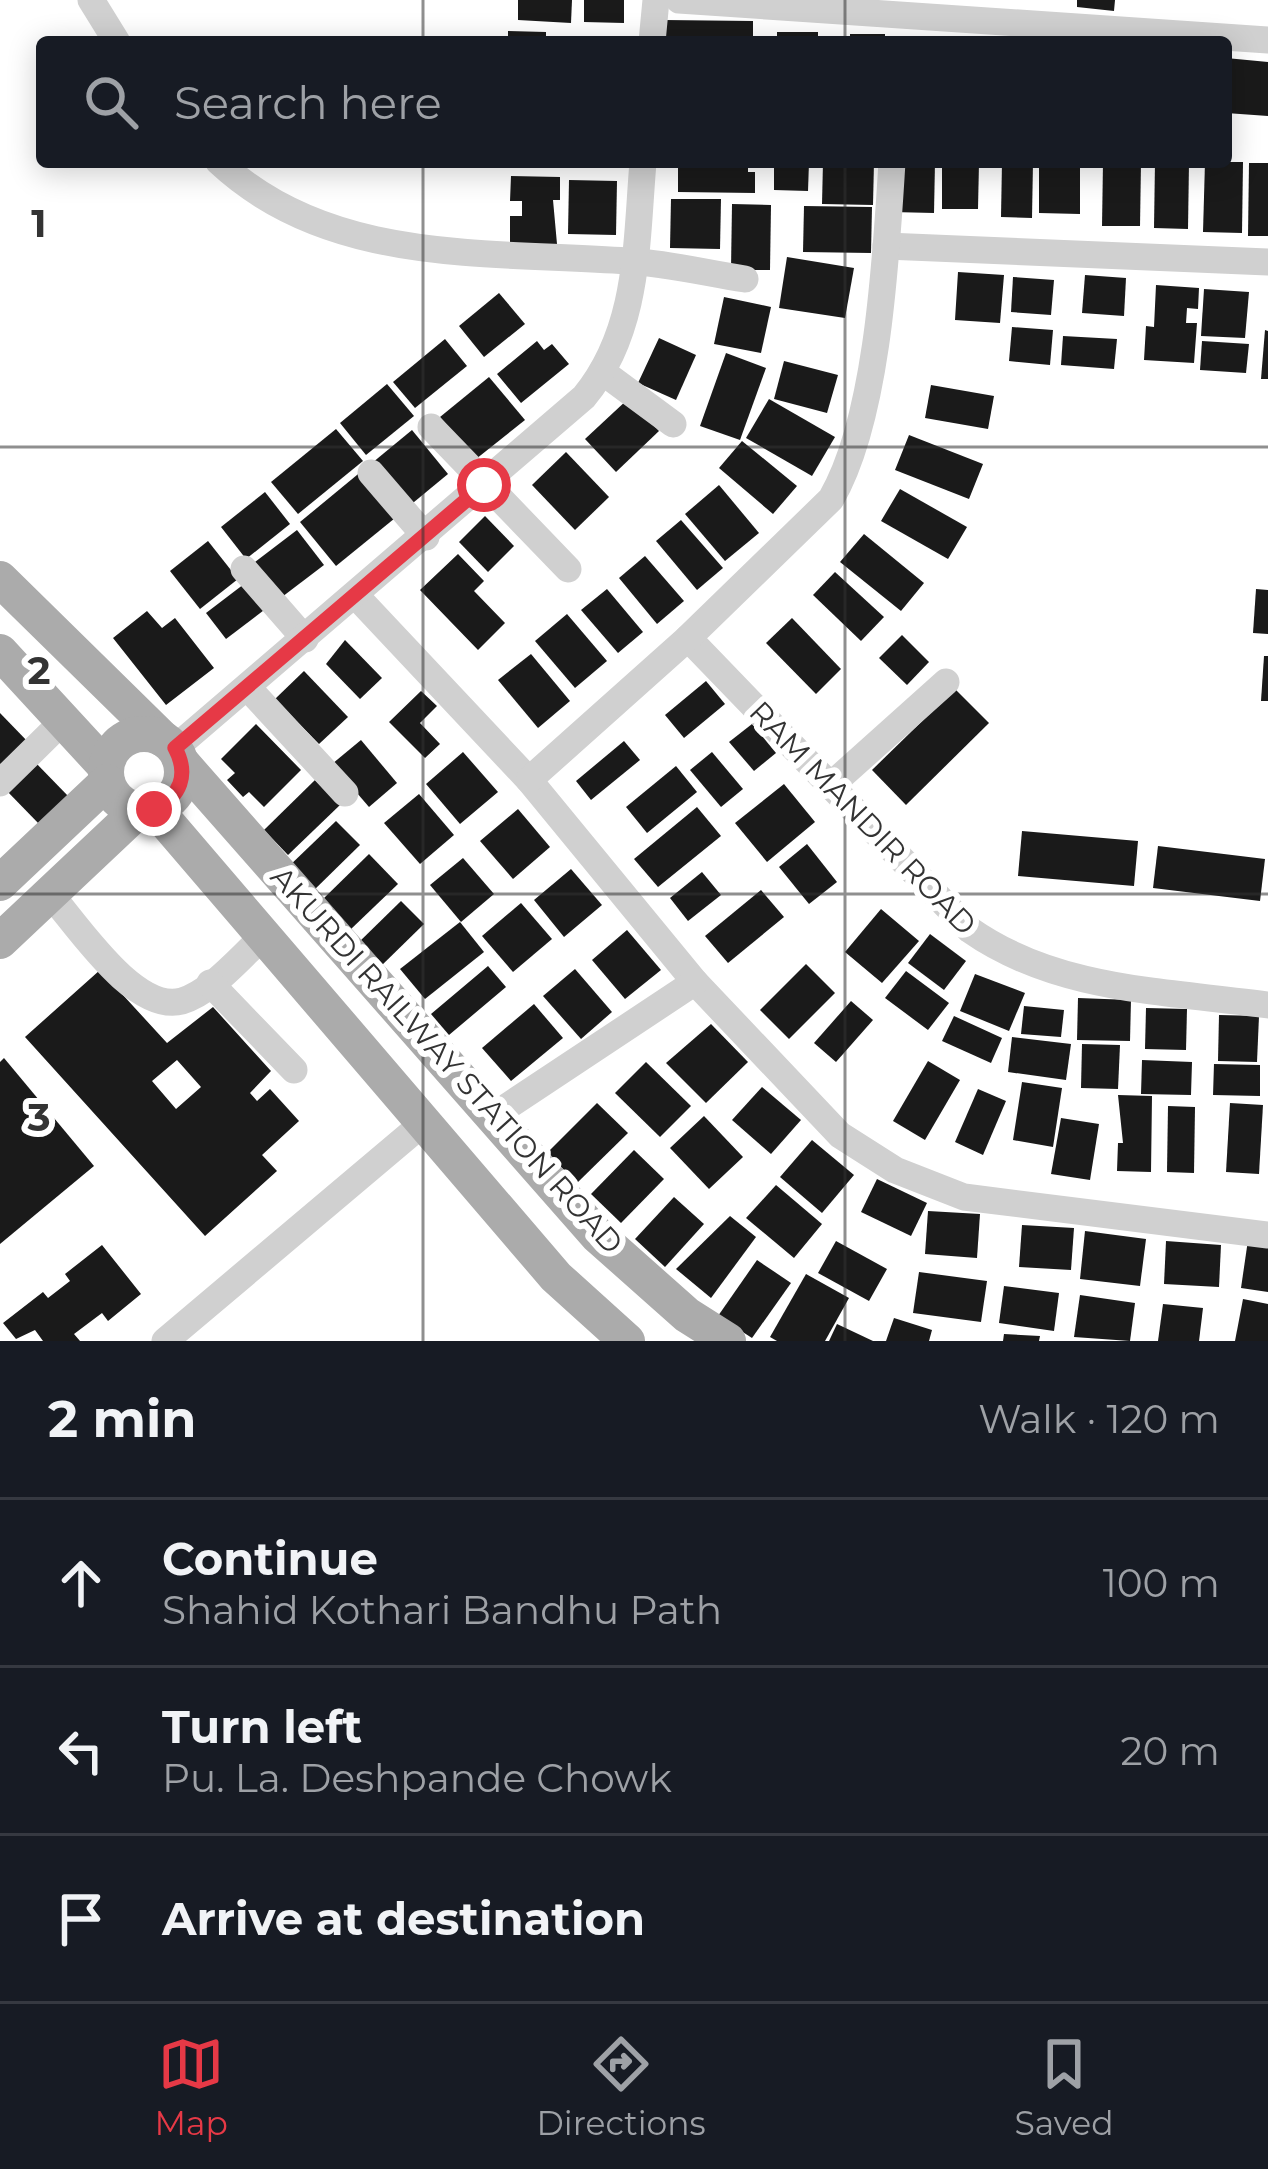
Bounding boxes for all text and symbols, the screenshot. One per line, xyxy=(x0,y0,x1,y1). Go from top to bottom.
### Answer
search box xyxy=(36,36,1232,168)
icon: search xyxy=(78,69,144,135)
text: Search here xyxy=(174,75,442,130)
text: 1 xyxy=(31,199,47,247)
route start xyxy=(457,458,511,512)
text: 2 xyxy=(27,646,51,694)
street label: RAM MANDIR ROAD xyxy=(742,693,984,943)
route end xyxy=(127,782,181,836)
street label: AKURDI RAILWAY STATION ROAD xyxy=(263,859,631,1261)
text: 3 xyxy=(26,1093,51,1141)
text: 2 min xyxy=(48,1388,197,1450)
text: Walk · 120 m xyxy=(978,1395,1220,1443)
text: Continue xyxy=(162,1531,378,1586)
icon: ahead xyxy=(48,1550,114,1616)
text: 100 m xyxy=(1103,1559,1220,1607)
text: Shahid Kothari Bandhu Path xyxy=(162,1586,722,1634)
text: Turn left xyxy=(162,1699,362,1754)
icon: left xyxy=(48,1718,114,1784)
text: 20 m xyxy=(1121,1727,1220,1775)
text: Pu. La. Deshpande Chowk xyxy=(162,1754,672,1802)
icon: arrive xyxy=(48,1886,114,1952)
text: Arrive at destination xyxy=(162,1891,645,1946)
tab: Map xyxy=(154,2031,228,2143)
tab: Directions xyxy=(537,2031,706,2143)
tab: Saved xyxy=(1014,2031,1114,2143)

